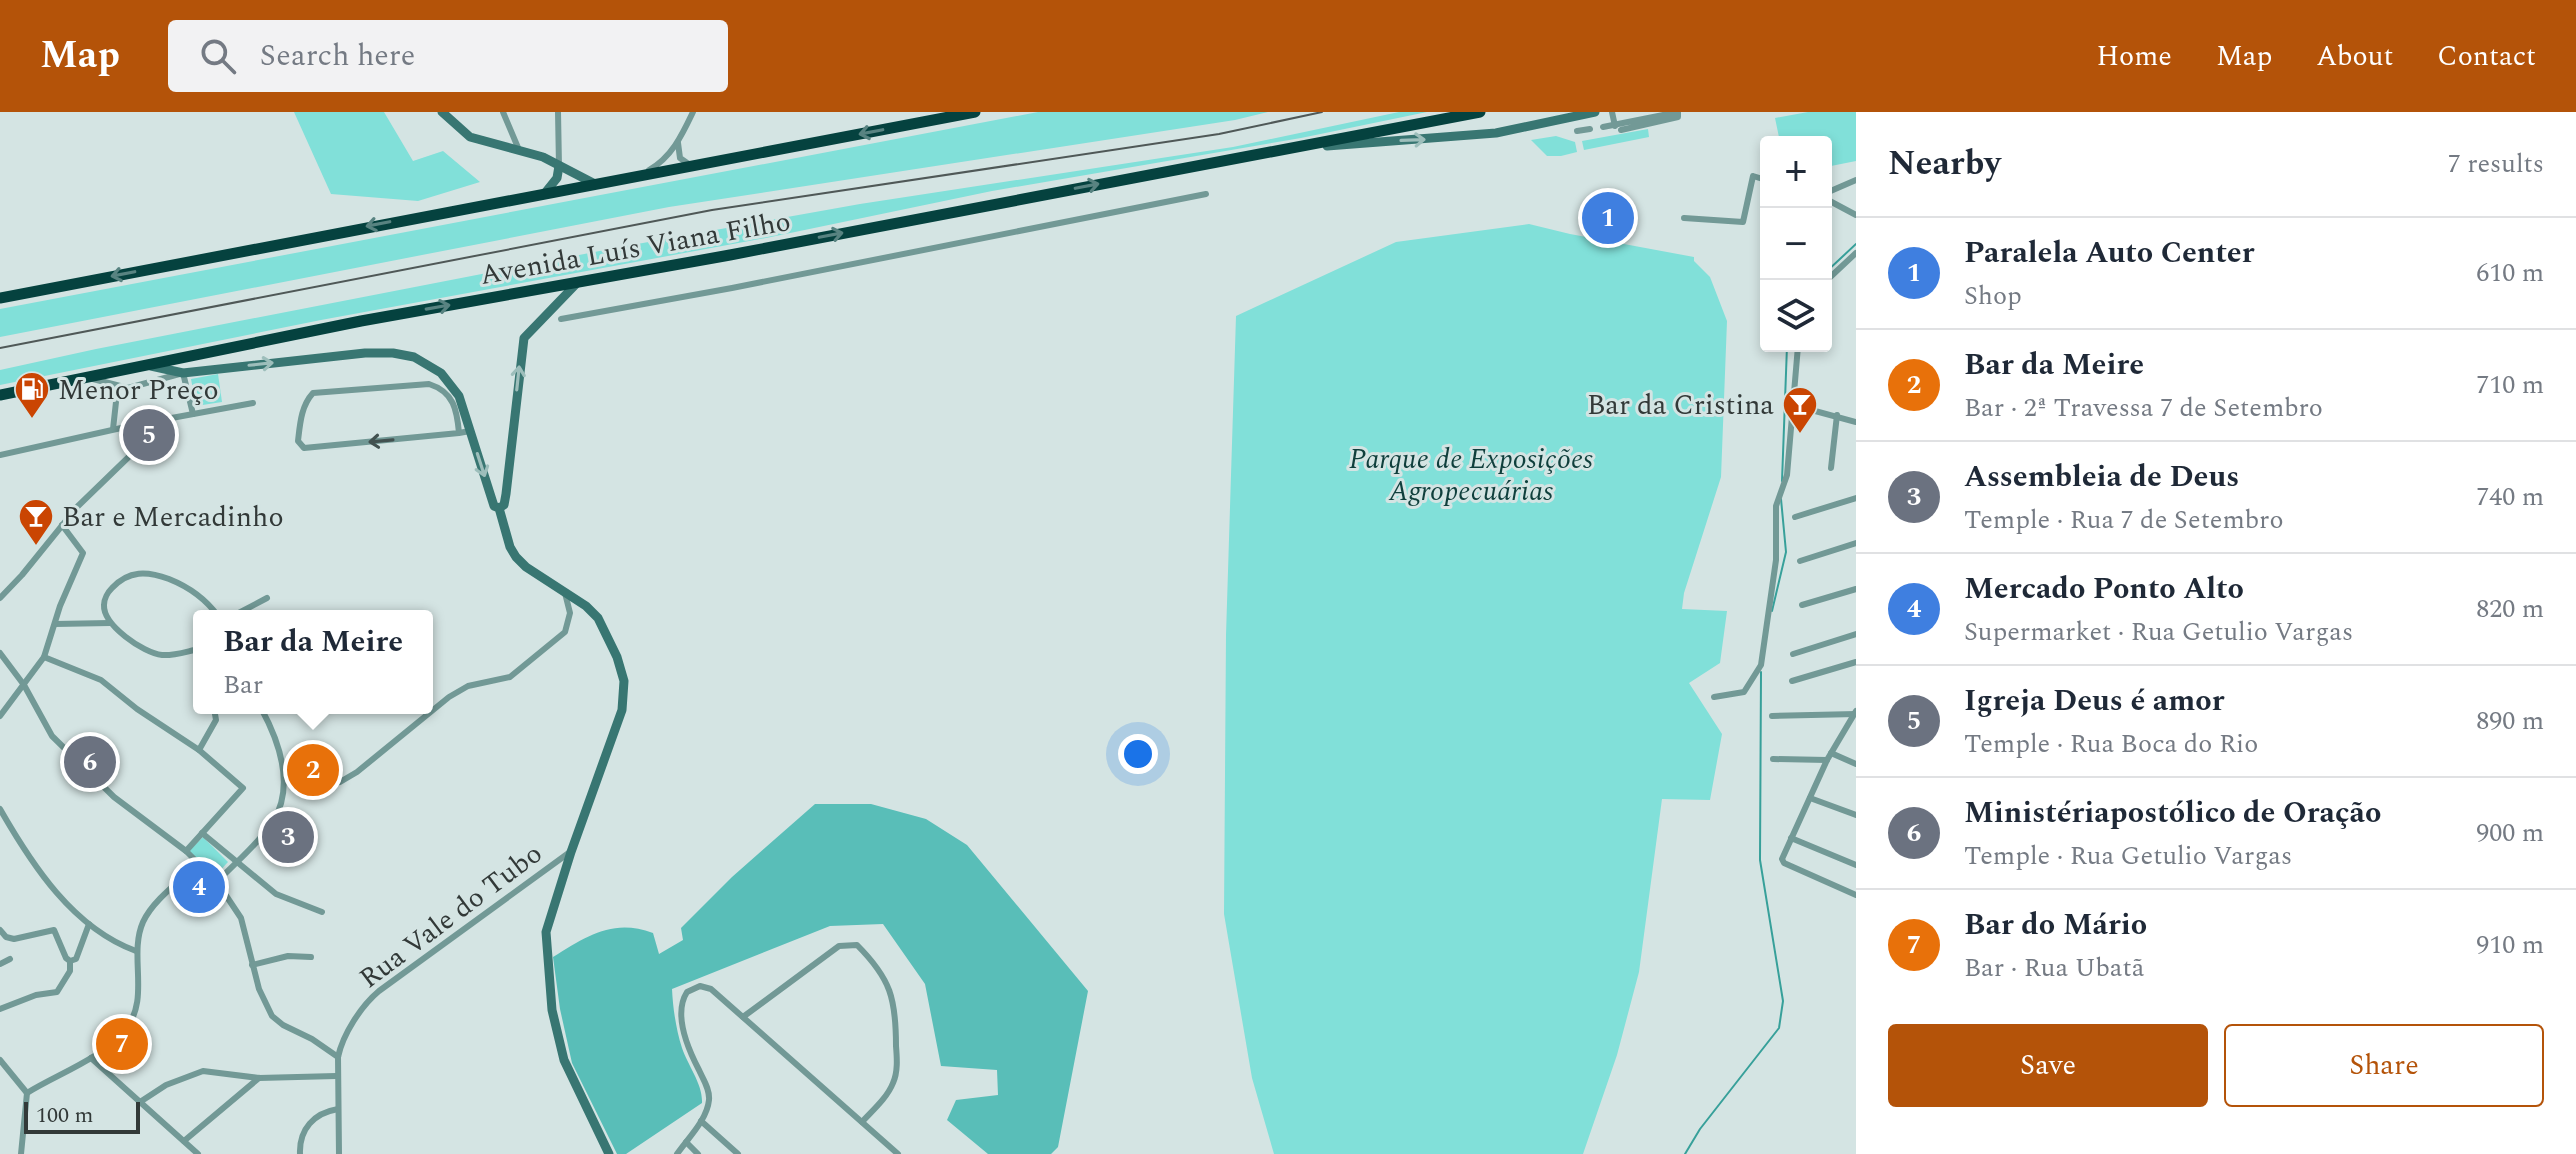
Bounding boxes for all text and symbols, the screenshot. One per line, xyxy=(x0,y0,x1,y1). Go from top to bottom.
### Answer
search box xyxy=(168,20,728,92)
text: Map xyxy=(40,27,120,85)
text: Search here xyxy=(260,33,415,79)
icon: search xyxy=(196,34,240,78)
text: Home xyxy=(2096,35,2172,78)
text: Map xyxy=(2216,35,2272,78)
text: About xyxy=(2316,35,2393,78)
text: Contact xyxy=(2437,35,2536,78)
one-way arrow xyxy=(858,126,884,141)
one-way arrow xyxy=(1399,132,1426,147)
map controls xyxy=(1760,136,1832,352)
button: + xyxy=(1760,136,1832,208)
text: Nearby xyxy=(1888,138,2001,190)
text: 7 results xyxy=(2448,144,2544,184)
one-way arrow xyxy=(1073,177,1099,192)
pin: 1 xyxy=(1582,188,1634,248)
street label: Avenida Luís Viana Filho xyxy=(477,200,794,297)
button: − xyxy=(1760,208,1832,280)
one-way arrow xyxy=(366,218,391,233)
one-way arrow xyxy=(818,227,844,242)
text: Paralela Auto Center xyxy=(1964,230,2254,276)
text: 1 xyxy=(1907,253,1921,293)
text: 610 m xyxy=(2476,253,2544,293)
one-way arrow xyxy=(110,267,136,282)
text: Shop xyxy=(1964,276,2022,316)
button: layers xyxy=(1760,280,1832,352)
one-way arrow xyxy=(425,299,450,314)
text: Bar da Meire xyxy=(1964,342,2144,388)
one-way arrow xyxy=(247,357,274,372)
one-way arrow xyxy=(511,365,526,392)
text: 2 xyxy=(1907,365,1921,405)
text: 710 m xyxy=(2476,365,2544,405)
place label: Menor Preço xyxy=(58,369,219,412)
fuel station icon: Menor Preço xyxy=(13,370,51,420)
place label: Bar da Cristina xyxy=(1587,384,1774,427)
bar icon: Bar da Cristina xyxy=(1781,385,1819,435)
text: Bar · 2ª Travessa 7 de Setembro xyxy=(1964,388,2323,428)
pin: 5 xyxy=(123,405,175,465)
one-way arrow xyxy=(368,433,395,448)
park label: Parque de Exposições Agropecuárias xyxy=(1349,438,1593,513)
one-way arrow xyxy=(474,452,489,478)
text: Assembleia de Deus xyxy=(1964,454,2239,500)
text: 3 xyxy=(1907,477,1921,517)
text: 740 m xyxy=(2476,477,2544,517)
place label: Bar e Mercadinho xyxy=(62,496,284,539)
bar icon: Bar e Mercadinho xyxy=(17,497,55,547)
text: Temple · Rua 7 de Setembro xyxy=(1964,500,2283,540)
text: Mercado Ponto Alto xyxy=(1964,566,2244,612)
text: 4 xyxy=(1907,589,1921,629)
text: 820 m xyxy=(2476,589,2544,629)
popup xyxy=(193,610,433,714)
text: Supermarket · Rua Getulio Vargas xyxy=(1964,612,2353,652)
text: Bar da Meire xyxy=(223,619,403,665)
text: Bar xyxy=(223,665,263,705)
text: Igreja Deus é amor xyxy=(1964,678,2224,724)
text: 5 xyxy=(1907,701,1921,741)
text: 890 m xyxy=(2476,701,2544,741)
text: Temple · Rua Boca do Rio xyxy=(1964,724,2258,764)
pin: 6 xyxy=(64,732,116,792)
your location xyxy=(1118,734,1158,774)
pin: 2 xyxy=(287,740,339,800)
text: Ministériapostólico de Oração xyxy=(1964,790,2381,836)
pin: 3 xyxy=(262,807,314,867)
text: 6 xyxy=(1907,813,1921,853)
text: 900 m xyxy=(2476,813,2544,853)
street label: Rua Vale do Tubo xyxy=(350,833,552,999)
text: Temple · Rua Getulio Vargas xyxy=(1964,836,2292,876)
pin: 4 xyxy=(173,857,225,917)
text: Bar do Mário xyxy=(1964,902,2147,948)
text: 7 xyxy=(1907,925,1921,965)
text: 910 m xyxy=(2476,925,2544,965)
text: Bar · Rua Ubatã xyxy=(1964,948,2144,988)
pin: 7 xyxy=(96,1014,148,1074)
button: Save xyxy=(1888,1024,2208,1107)
button: Share xyxy=(2224,1024,2544,1107)
scale bar xyxy=(24,1098,140,1134)
text: 100 m xyxy=(36,1099,93,1132)

